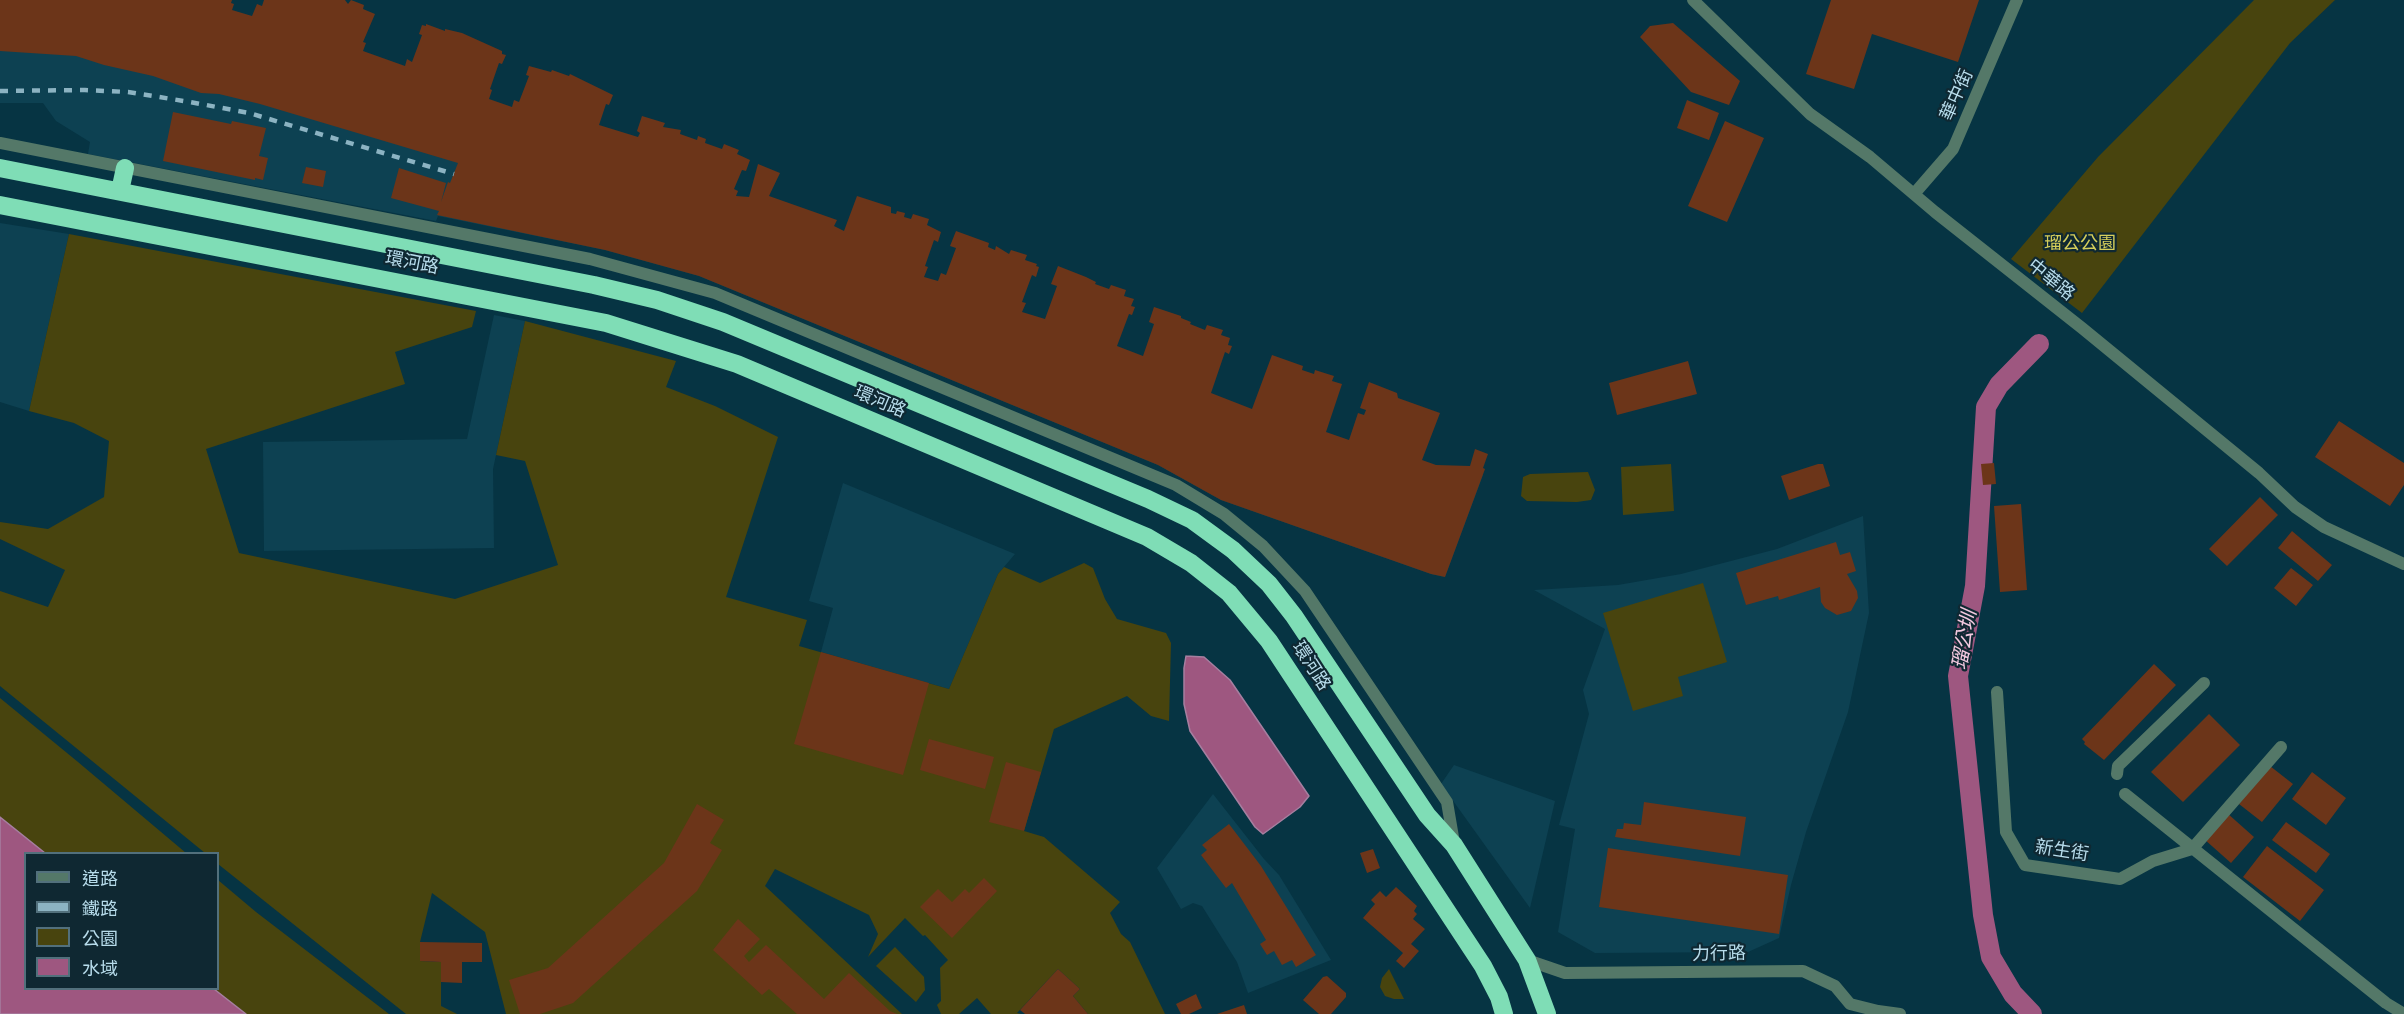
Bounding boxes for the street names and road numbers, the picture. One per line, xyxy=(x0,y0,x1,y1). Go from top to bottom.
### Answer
street label: 華中街 xyxy=(1936,66,1978,124)
street label: 環河路 xyxy=(383,247,441,279)
street label: 中華路 xyxy=(2023,255,2079,305)
street label: 環河路 xyxy=(851,382,909,422)
street label: 環河路 xyxy=(1287,637,1335,695)
street label: 新生街 xyxy=(2034,836,2090,866)
street label: 力行路 xyxy=(1692,943,1746,965)

